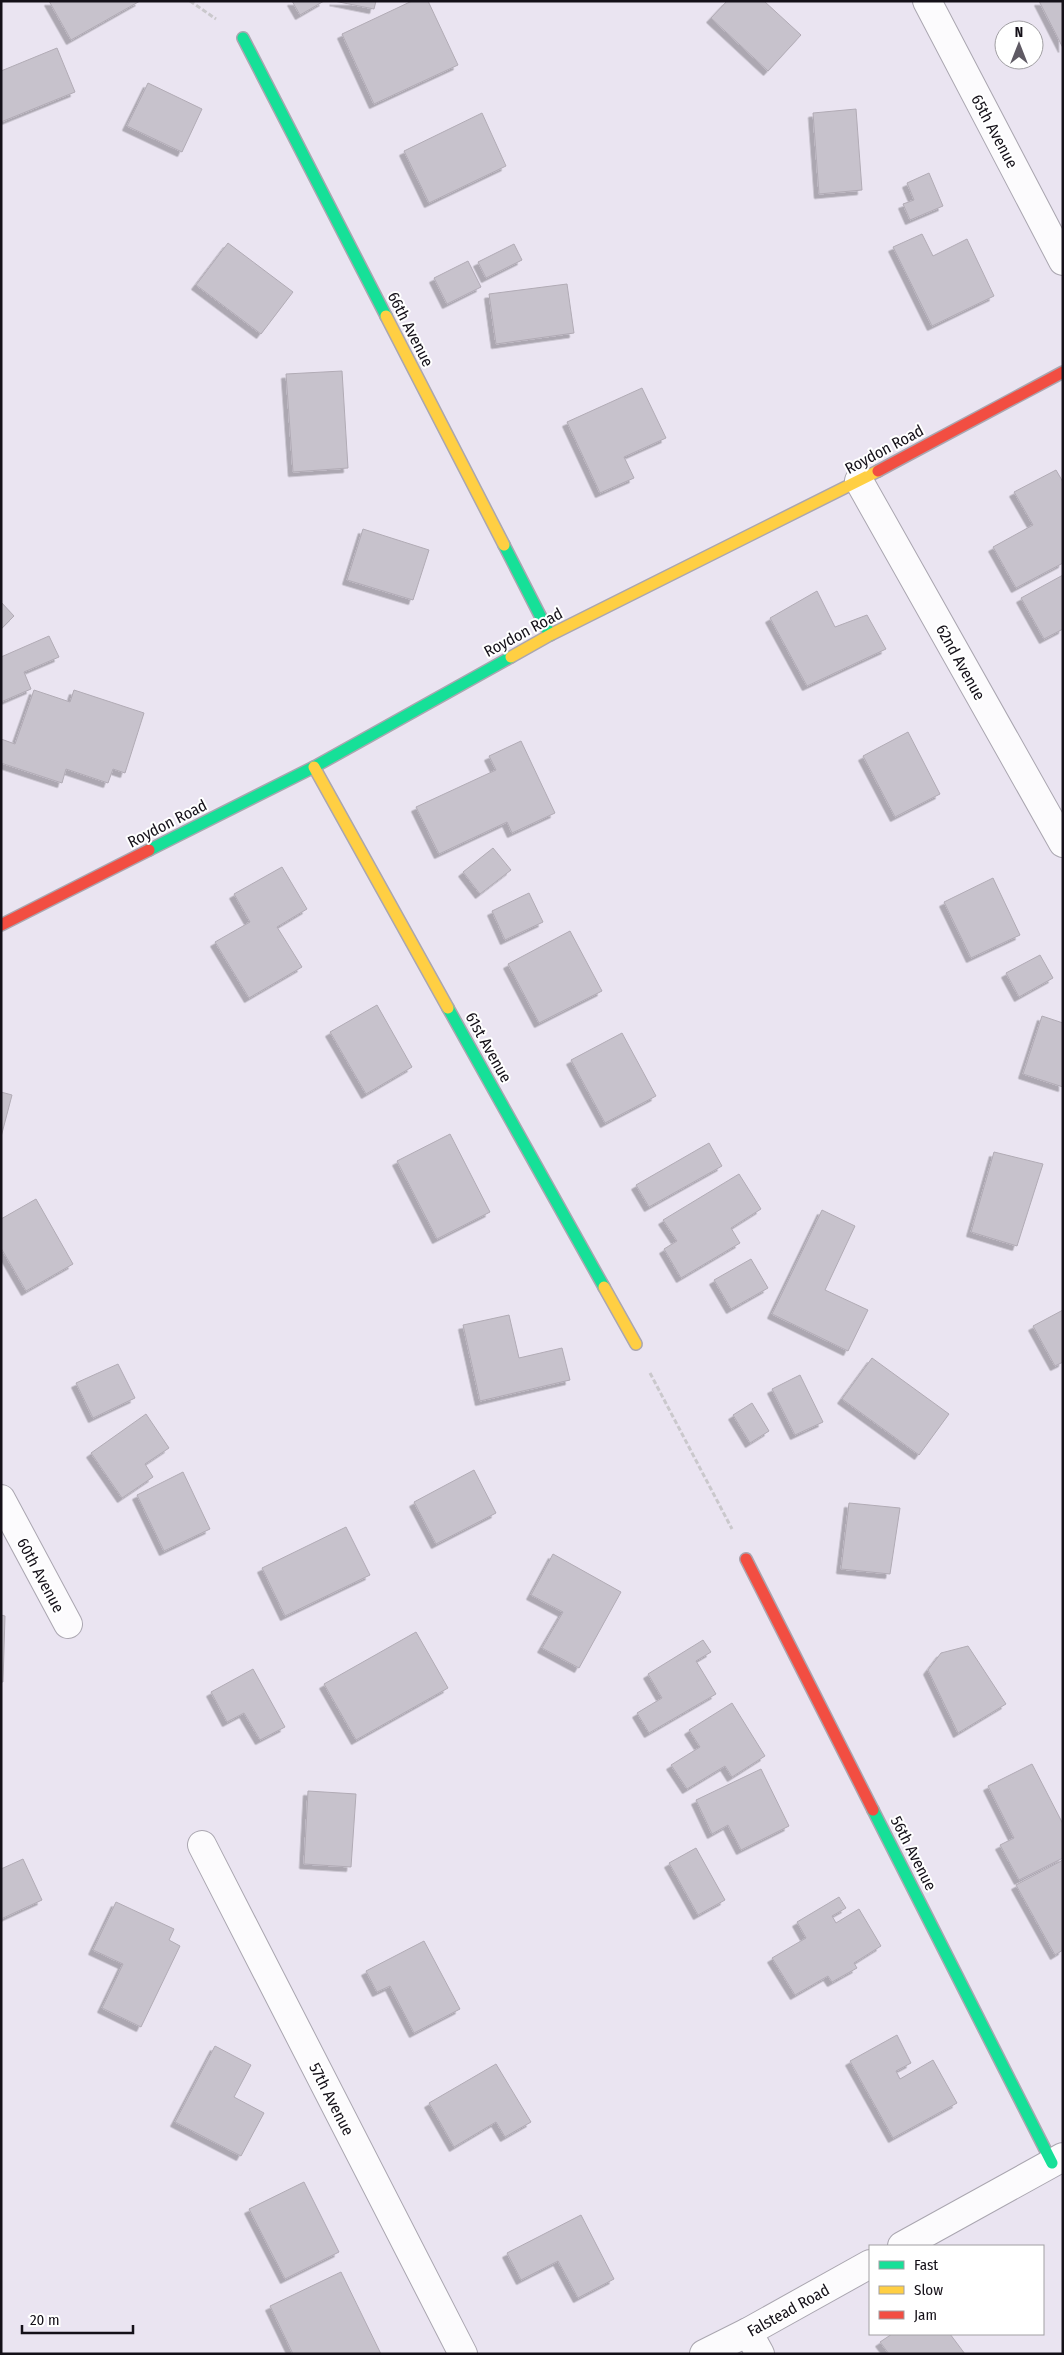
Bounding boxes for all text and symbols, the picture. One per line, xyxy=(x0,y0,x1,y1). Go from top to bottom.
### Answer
north arrow xyxy=(994,20,1044,70)
text: N xyxy=(1015,24,1023,41)
street label: 65th Avenue xyxy=(967,91,1022,171)
street label: 66th Avenue xyxy=(384,289,438,370)
street label: Roydon Road xyxy=(842,421,927,478)
street label: Roydon Road xyxy=(481,604,566,661)
street label: 62nd Avenue xyxy=(932,621,989,704)
street label: Roydon Road xyxy=(124,795,210,851)
street label: 61st Avenue xyxy=(461,1009,516,1086)
street label: 60th Avenue xyxy=(13,1535,68,1616)
street label: 56th Avenue xyxy=(887,1813,940,1894)
street label: 57th Avenue xyxy=(305,2060,358,2139)
legend xyxy=(869,2245,1044,2335)
text: Fast xyxy=(914,2256,938,2274)
street label: Falstead Road xyxy=(744,2280,833,2341)
text: Slow xyxy=(914,2281,943,2299)
scale bar xyxy=(22,2302,134,2334)
text: Jam xyxy=(914,2306,937,2324)
text: 20 m xyxy=(30,2311,60,2329)

